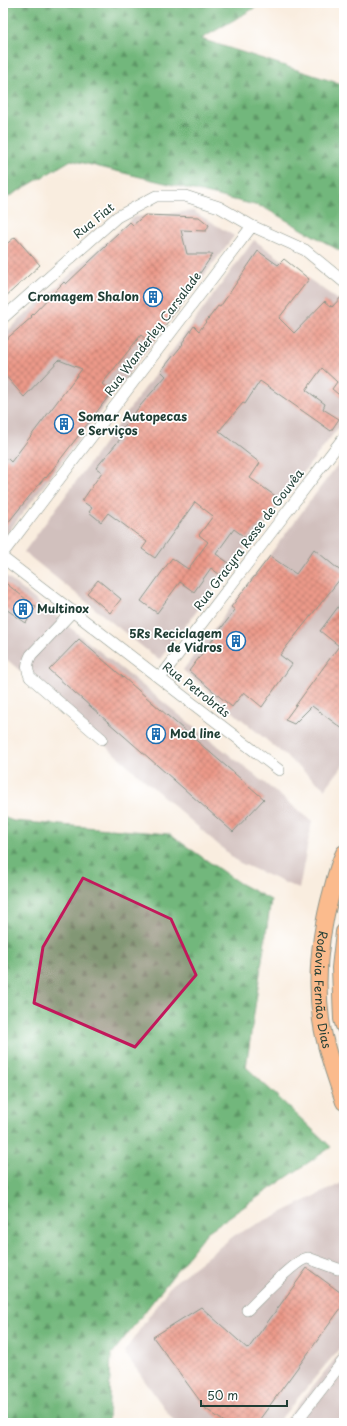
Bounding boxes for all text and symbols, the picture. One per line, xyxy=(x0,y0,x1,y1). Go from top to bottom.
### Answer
street label: Rua Fiat xyxy=(69,198,118,242)
street label: Rua Wanderley Carsalade xyxy=(99,268,205,399)
building icon: Cromagem Shalon xyxy=(142,286,164,308)
place label: Cromagem Shalon xyxy=(28,287,139,305)
place label: Somar Autopecas e Serviços xyxy=(78,407,187,439)
building icon: Somar Autopecas e Serviços xyxy=(53,413,75,435)
street label: Rua Gracyra Resse de Gouvêa xyxy=(189,465,308,614)
building icon: Multinox xyxy=(12,598,34,620)
place label: Multinox xyxy=(37,599,89,617)
place label: 5Rs Reciclagem de Vidros xyxy=(129,624,222,656)
building icon: 5Rs Reciclagem de Vidros xyxy=(225,630,247,652)
street label: Rua Petrobrás xyxy=(159,657,235,722)
building icon: Mod line xyxy=(145,723,167,745)
place label: Mod line xyxy=(170,724,221,742)
street label: Rodovia Fernão Dias xyxy=(310,930,337,1051)
scale bar xyxy=(201,1382,287,1408)
text: 50 m xyxy=(207,1386,238,1404)

